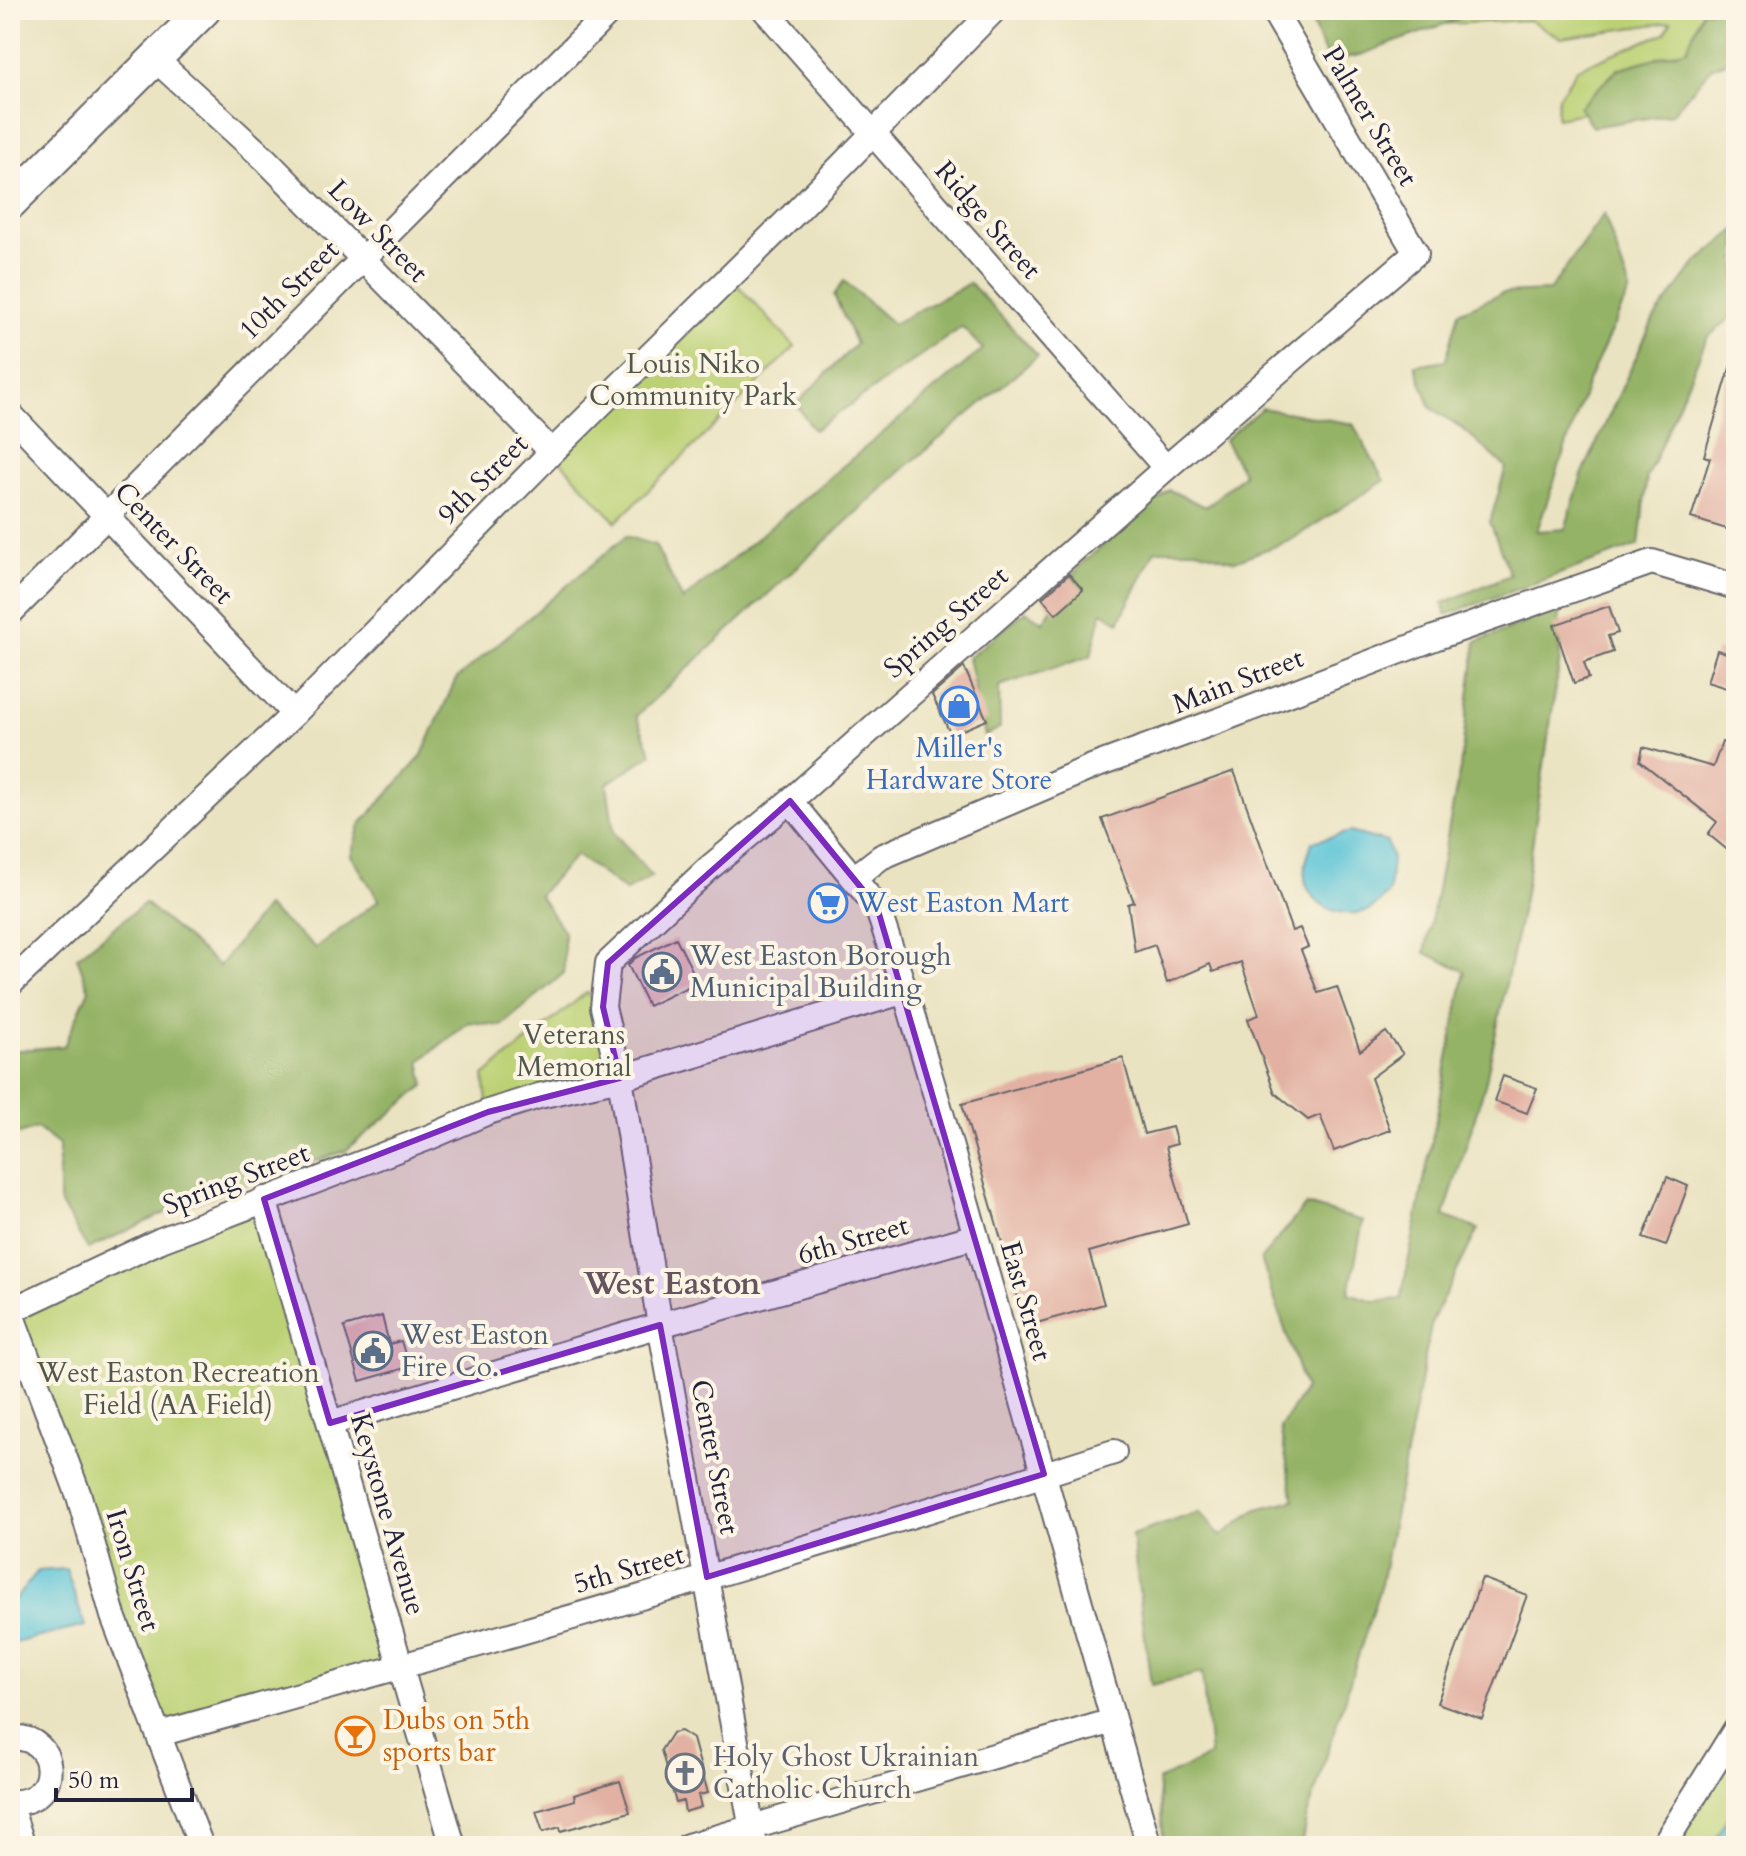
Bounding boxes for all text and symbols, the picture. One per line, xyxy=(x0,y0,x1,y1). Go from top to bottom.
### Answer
street label: Palmer Street xyxy=(1313,39,1427,193)
street label: Ridge Street xyxy=(926,153,1050,287)
street label: Low Street xyxy=(319,171,437,291)
street label: 10th Street xyxy=(230,231,348,349)
park label: Louis Niko Community Park xyxy=(589,345,797,415)
street label: 9th Street xyxy=(429,425,537,533)
street label: Center Street xyxy=(106,473,242,613)
street label: Spring Street xyxy=(876,557,1017,687)
street label: Main Street xyxy=(1167,639,1309,723)
shop icon: Miller's Hardware Store xyxy=(938,685,980,727)
place label: Miller's Hardware Store xyxy=(866,729,1052,799)
supermarket icon: West Easton Mart xyxy=(807,882,849,924)
place label: West Easton Mart xyxy=(855,884,1069,922)
place label: West Easton Borough Municipal Building xyxy=(689,937,951,1007)
public building icon: West Easton Borough Municipal Building xyxy=(641,951,683,993)
park label: Veterans Memorial xyxy=(516,1016,632,1086)
street label: Spring Street xyxy=(158,1134,315,1224)
street label: 6th Street xyxy=(793,1206,913,1274)
street label: East Street xyxy=(991,1237,1061,1365)
district label: West Easton xyxy=(582,1262,761,1306)
place label: West Easton Fire Co. xyxy=(400,1316,549,1386)
public building icon: West Easton Fire Co. xyxy=(352,1330,394,1372)
park label: West Easton Recreation Field (AA Field) xyxy=(35,1354,320,1424)
street label: Center Street xyxy=(681,1376,749,1538)
street label: Keystone Avenue xyxy=(341,1408,435,1620)
street label: Iron Street xyxy=(96,1504,170,1636)
street label: 5th Street xyxy=(569,1535,689,1603)
place label: Dubs on 5th sports bar xyxy=(383,1701,530,1771)
bar icon: Dubs on 5th sports bar xyxy=(334,1715,376,1757)
place label: Holy Ghost Ukrainian Catholic Church xyxy=(713,1738,979,1808)
scale bar xyxy=(56,1752,192,1802)
church icon: Holy Ghost Ukrainian Catholic Church xyxy=(664,1752,706,1794)
text: 50 m xyxy=(68,1764,120,1797)

